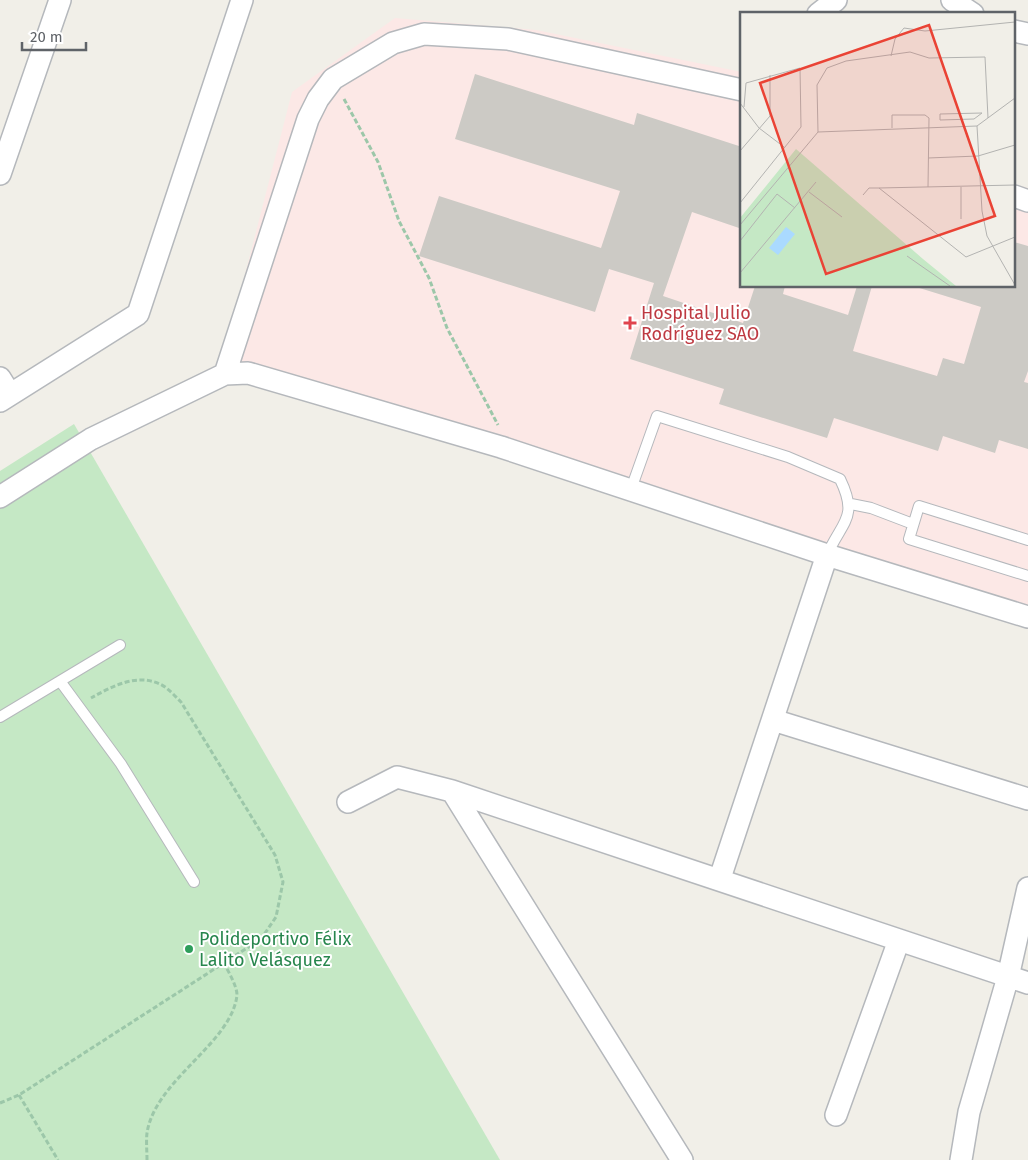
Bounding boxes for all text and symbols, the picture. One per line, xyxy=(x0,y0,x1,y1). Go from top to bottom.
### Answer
inset map xyxy=(740,12,1016,288)
scale bar xyxy=(22,20,86,52)
text: 20 m xyxy=(30,28,63,46)
place label: Hospital Julio Rodríguez SAO xyxy=(641,302,759,345)
marker: Hospital Julio Rodríguez SAO xyxy=(623,316,637,330)
place label: Polideportivo Félix Lalito Velásquez xyxy=(199,928,352,971)
marker: Polideportivo Félix Lalito Velásquez xyxy=(183,943,195,955)

